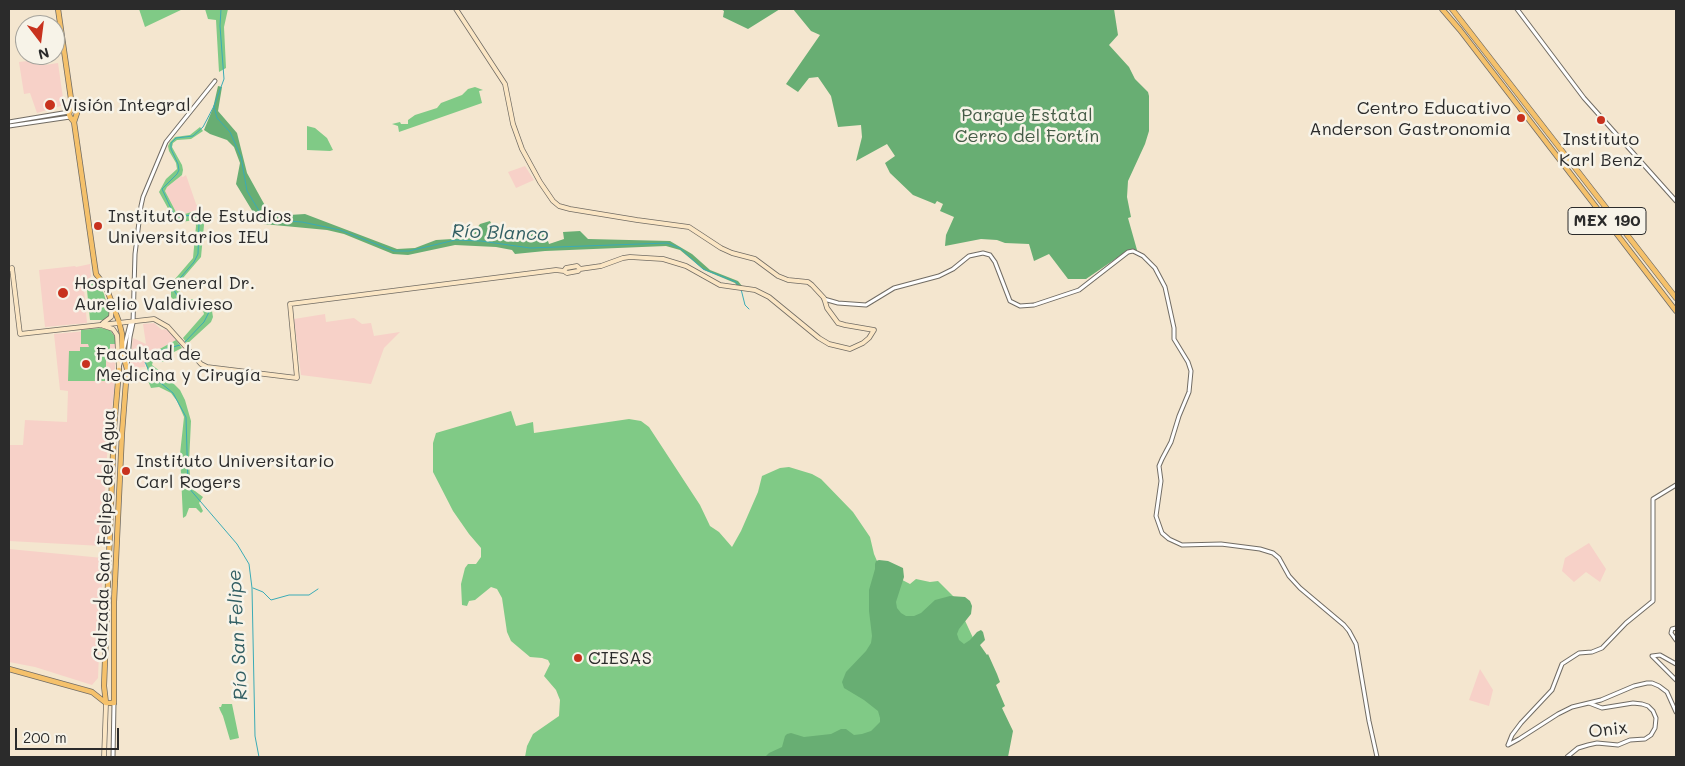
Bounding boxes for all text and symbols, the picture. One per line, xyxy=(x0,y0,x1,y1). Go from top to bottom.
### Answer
north arrow xyxy=(15,15,65,65)
text: N xyxy=(36,43,51,65)
place label: Visión Integral xyxy=(61,94,191,116)
place label: Centro Educativo Anderson Gastronomia xyxy=(1309,97,1511,140)
marker: Visión Integral xyxy=(43,98,57,112)
park label: Parque Estatal Cerro del Fortín xyxy=(955,104,1099,146)
marker: Centro Educativo Anderson Gastronomia xyxy=(1515,112,1527,124)
marker: Instituto Karl Benz xyxy=(1595,114,1607,126)
place label: Instituto Karl Benz xyxy=(1559,128,1643,170)
place label: Instituto de Estudios Universitarios IEU xyxy=(108,205,292,248)
road number: MEX 190 xyxy=(1568,208,1646,235)
marker: Instituto de Estudios Universitarios IEU xyxy=(92,220,104,232)
water label: Río Blanco xyxy=(451,220,549,246)
place label: Hospital General Dr. Aurelio Valdivieso xyxy=(74,272,255,314)
marker: Hospital General Dr. Aurelio Valdivieso xyxy=(56,286,70,300)
place label: Facultad de Medicina y Cirugía xyxy=(96,343,261,386)
marker: Facultad de Medicina y Cirugía xyxy=(80,358,92,370)
street label: Calzada San Felipe del Agua xyxy=(90,409,120,661)
place label: Instituto Universitario Carl Rogers xyxy=(136,450,334,492)
marker: Instituto Universitario Carl Rogers xyxy=(120,465,132,477)
water label: Río San Felipe xyxy=(223,569,253,701)
place label: CIESAS xyxy=(588,647,652,669)
marker: CIESAS xyxy=(572,652,584,664)
street label: Onix xyxy=(1587,717,1629,743)
scale bar xyxy=(18,718,121,750)
text: 200 m xyxy=(23,727,67,747)

